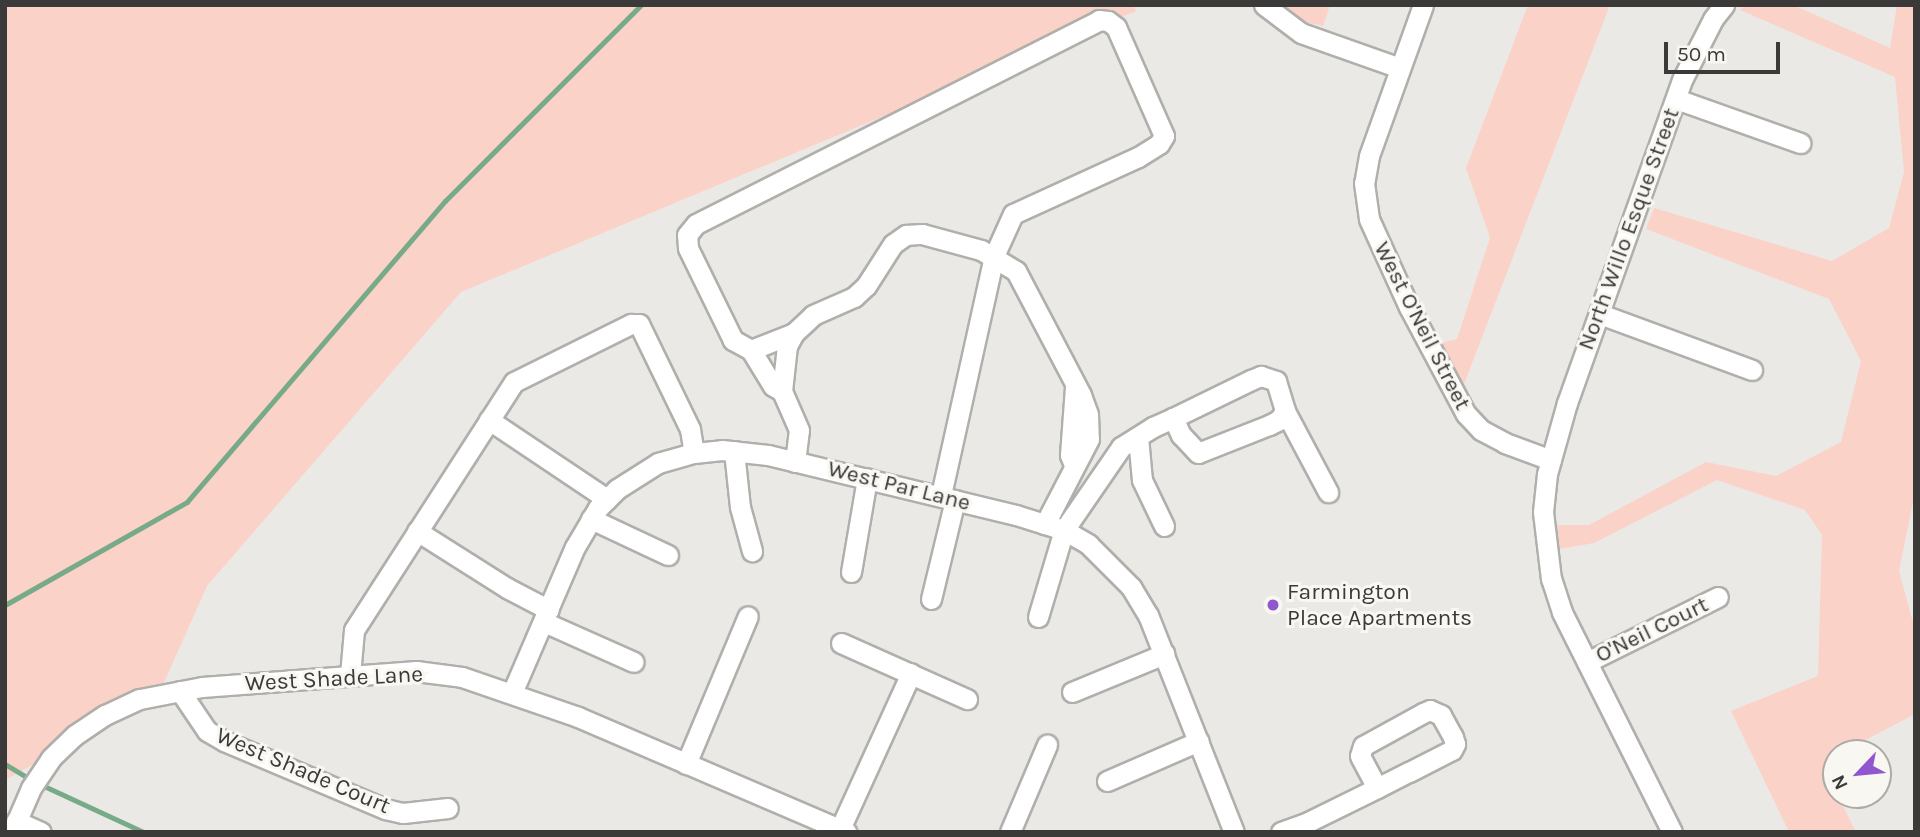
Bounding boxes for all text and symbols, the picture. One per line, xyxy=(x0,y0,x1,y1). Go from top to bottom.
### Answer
scale bar xyxy=(1668,28,1784,72)
text: 50 m xyxy=(1677,42,1726,66)
street label: North Willo Esque Street xyxy=(1572,104,1686,354)
street label: West O'Neil Street xyxy=(1368,237,1476,415)
street label: West Par Lane xyxy=(825,455,973,517)
place label: Farmington Place Apartments xyxy=(1287,578,1472,632)
street label: O'Neil Court xyxy=(1591,591,1713,669)
marker: Farmington Place Apartments xyxy=(1265,597,1281,613)
street label: West Shade Lane xyxy=(244,661,424,697)
street label: West Shade Court xyxy=(212,722,394,820)
north arrow xyxy=(1822,739,1892,809)
text: N xyxy=(1827,771,1853,793)

